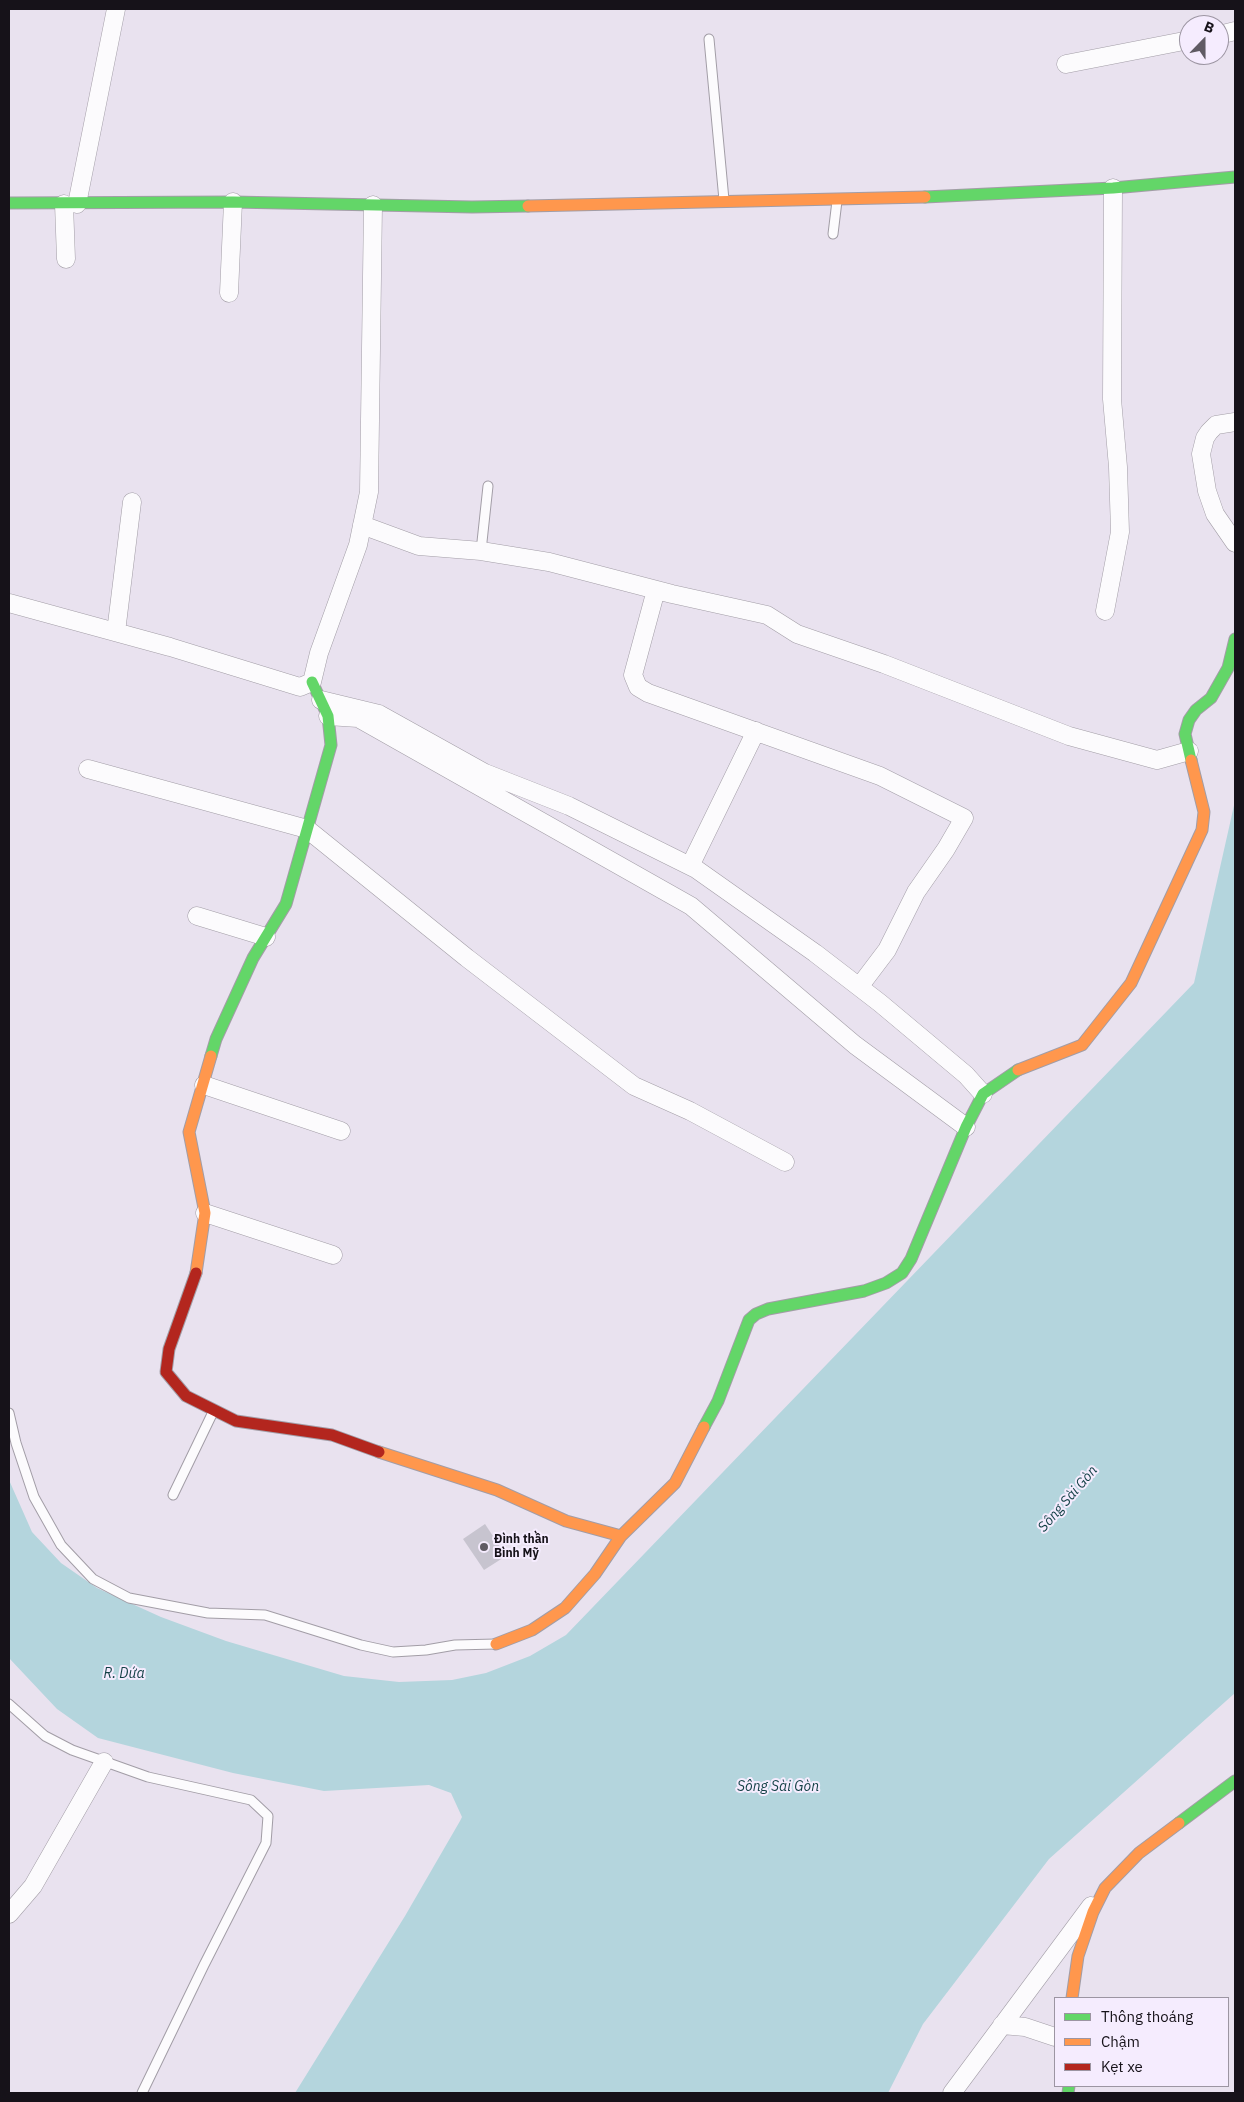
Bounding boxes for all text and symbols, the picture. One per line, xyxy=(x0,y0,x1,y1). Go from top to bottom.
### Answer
north arrow xyxy=(1179,15,1229,65)
text: B xyxy=(1202,17,1217,37)
water label: Sông Sài Gòn xyxy=(1035,1462,1101,1536)
place label: Đình thần Bình Mỹ xyxy=(494,1533,549,1561)
marker: Đình thần Bình Mỹ xyxy=(478,1541,490,1553)
water label: R. Dứa xyxy=(103,1666,145,1682)
water label: Sông Sài Gòn xyxy=(737,1779,819,1795)
legend xyxy=(1054,1997,1229,2087)
text: Thông thoáng xyxy=(1101,2007,1193,2026)
text: Chậm xyxy=(1101,2032,1140,2051)
text: Kẹt xe xyxy=(1101,2057,1143,2076)

